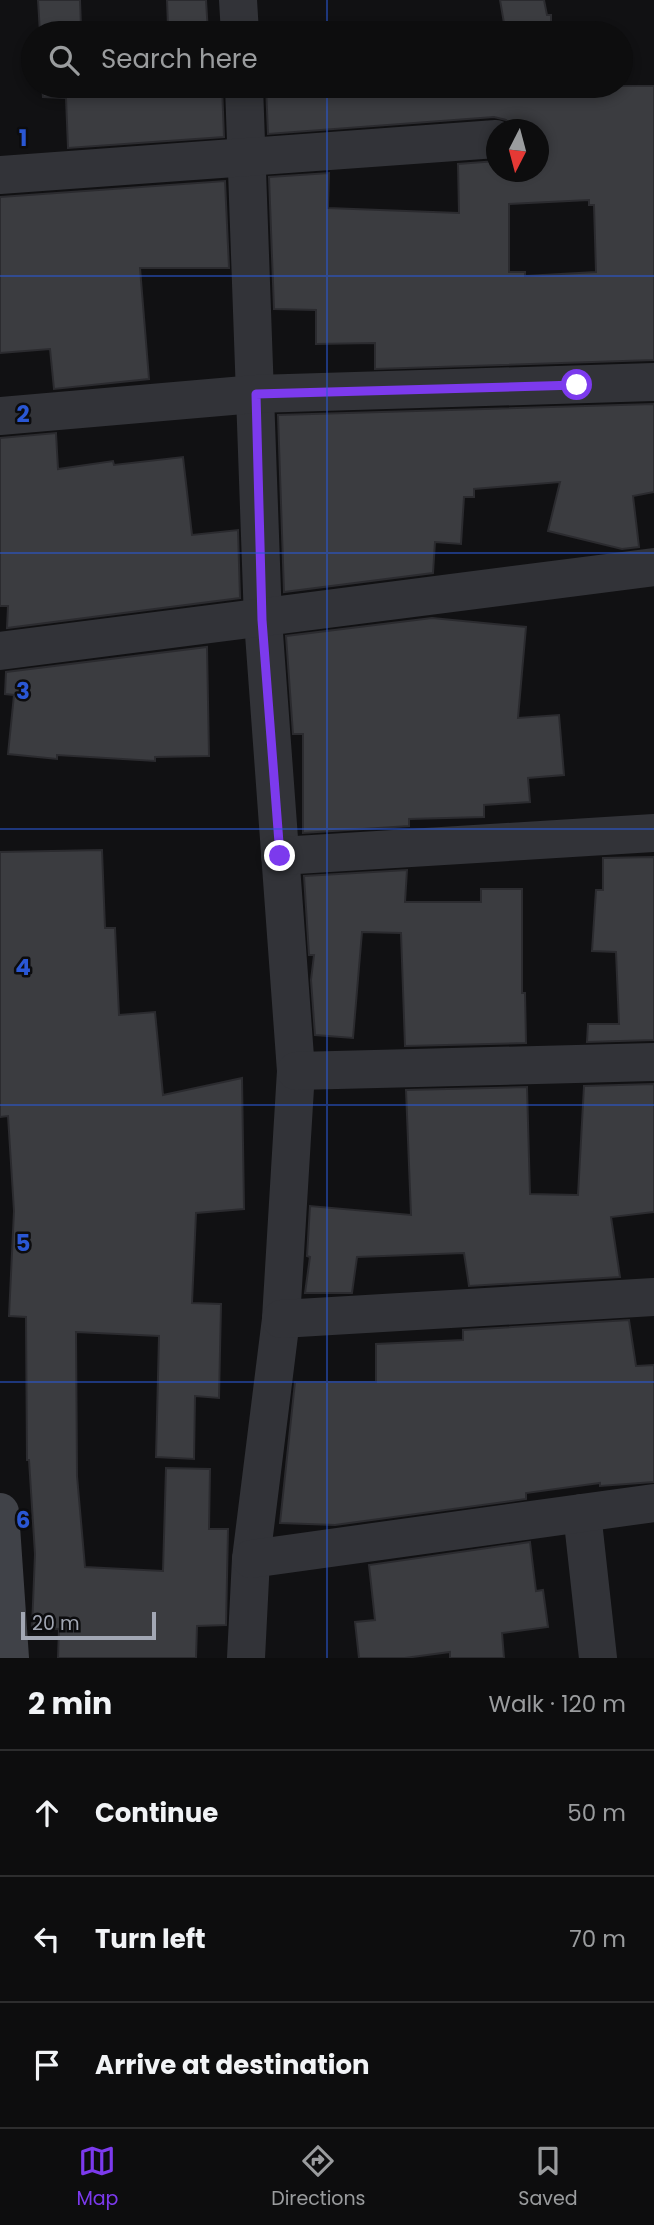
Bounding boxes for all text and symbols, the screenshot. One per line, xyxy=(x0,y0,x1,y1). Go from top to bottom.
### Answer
search box xyxy=(21,21,633,98)
icon: search xyxy=(45,41,83,79)
text: Search here xyxy=(101,41,258,77)
north arrow xyxy=(486,119,549,182)
text: 1 xyxy=(19,122,27,154)
route start xyxy=(561,369,592,400)
text: 2 xyxy=(16,398,30,430)
text: 3 xyxy=(16,675,30,707)
route end xyxy=(264,840,295,871)
text: 4 xyxy=(15,951,31,983)
text: 5 xyxy=(16,1227,30,1259)
text: 6 xyxy=(16,1504,30,1536)
scale bar xyxy=(21,1609,156,1641)
text: 20 m xyxy=(32,1610,80,1637)
text: 2 min xyxy=(28,1682,112,1725)
text: Walk · 120 m xyxy=(488,1688,626,1720)
icon: ahead xyxy=(28,1794,66,1832)
text: Continue xyxy=(95,1795,218,1831)
text: 50 m xyxy=(567,1797,626,1829)
icon: left xyxy=(28,1920,66,1958)
text: Turn left xyxy=(95,1921,206,1957)
text: 70 m xyxy=(569,1923,626,1955)
icon: arrive xyxy=(28,2046,66,2084)
text: Arrive at destination xyxy=(95,2047,370,2083)
tab: Map xyxy=(76,2142,118,2213)
tab: Directions xyxy=(271,2142,366,2213)
tab: Saved xyxy=(518,2142,578,2213)

